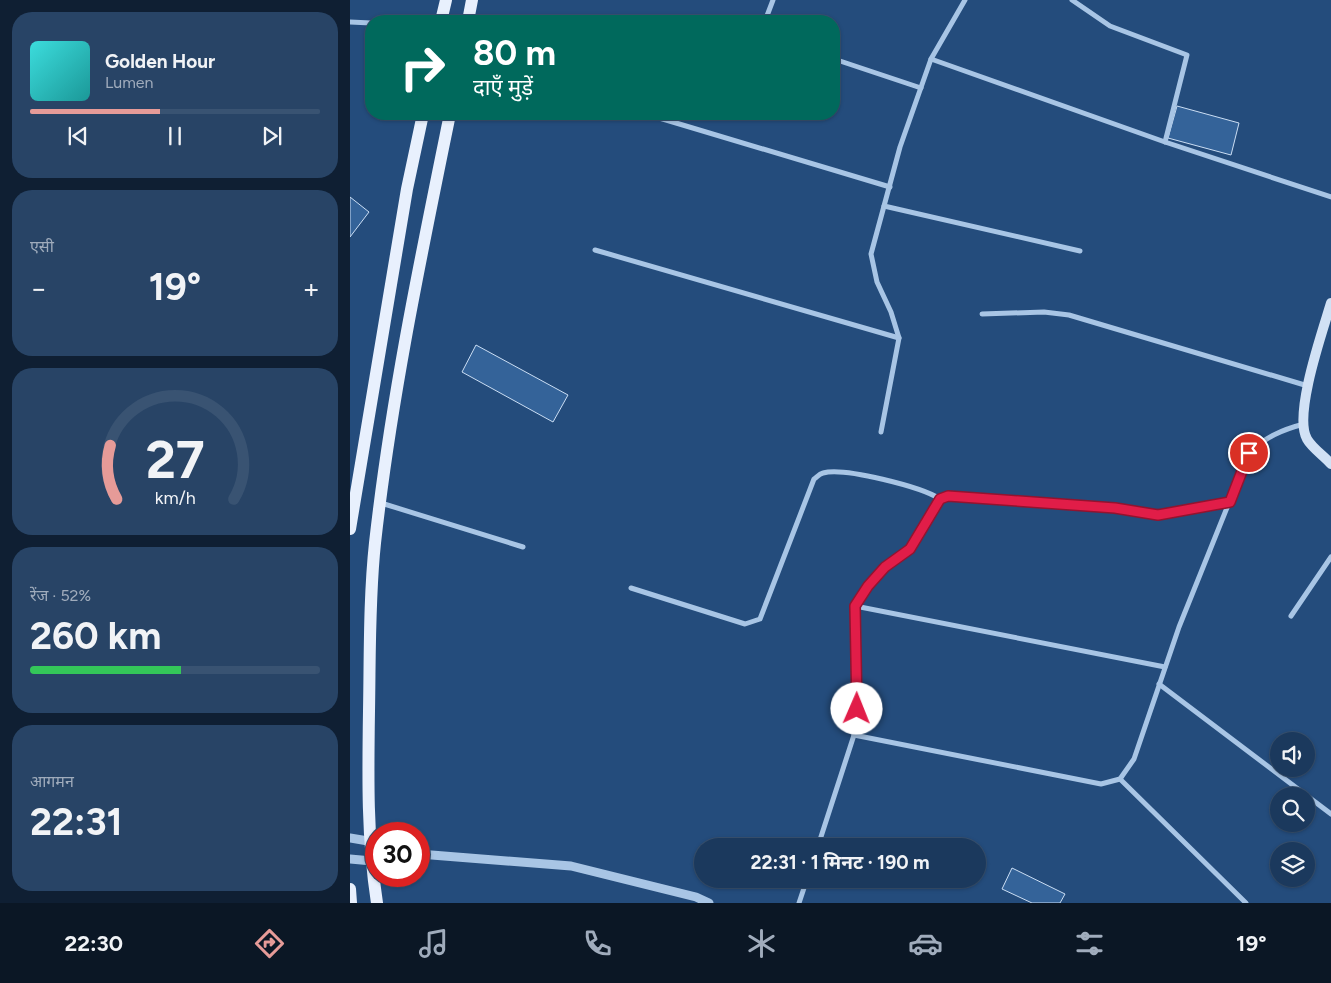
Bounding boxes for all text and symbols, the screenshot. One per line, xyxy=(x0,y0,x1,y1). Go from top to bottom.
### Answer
text: 80 m xyxy=(473,32,556,74)
icon: right xyxy=(390,35,455,100)
text: Golden Hour xyxy=(105,50,215,73)
text: Lumen xyxy=(105,73,154,92)
text: दाएँ मुड़ें xyxy=(473,74,533,101)
icon: previous xyxy=(64,122,92,150)
icon: pause xyxy=(161,122,189,150)
icon: next xyxy=(258,122,286,150)
text: एसी xyxy=(30,237,54,256)
text: 19° xyxy=(149,264,201,310)
text: − xyxy=(30,271,47,305)
text: + xyxy=(303,271,320,305)
text: 27 xyxy=(145,429,205,491)
pin xyxy=(1228,432,1270,474)
icon: arrive xyxy=(1235,439,1263,467)
text: km/h xyxy=(155,487,195,508)
text: रेंज · 52% xyxy=(30,586,91,605)
text: 260 km xyxy=(30,613,161,659)
position arrow xyxy=(830,682,882,734)
map controls xyxy=(1270,732,1315,887)
button: sound xyxy=(1270,732,1315,777)
text: आगमन xyxy=(30,772,74,791)
button: search xyxy=(1270,787,1315,832)
text: 22:31 xyxy=(30,799,123,845)
speed limit sign: 30 xyxy=(365,822,430,887)
button: layers xyxy=(1270,842,1315,887)
text: 22:31 · 1 मिनट · 190 m xyxy=(750,851,930,874)
icon: directions xyxy=(252,926,287,961)
icon: music xyxy=(416,926,451,961)
icon: phone xyxy=(580,926,615,961)
icon: climate xyxy=(744,926,779,961)
icon: car xyxy=(908,926,943,961)
icon: filters xyxy=(1072,926,1107,961)
text: 22:30 xyxy=(65,930,123,957)
text: 19° xyxy=(1236,930,1266,957)

